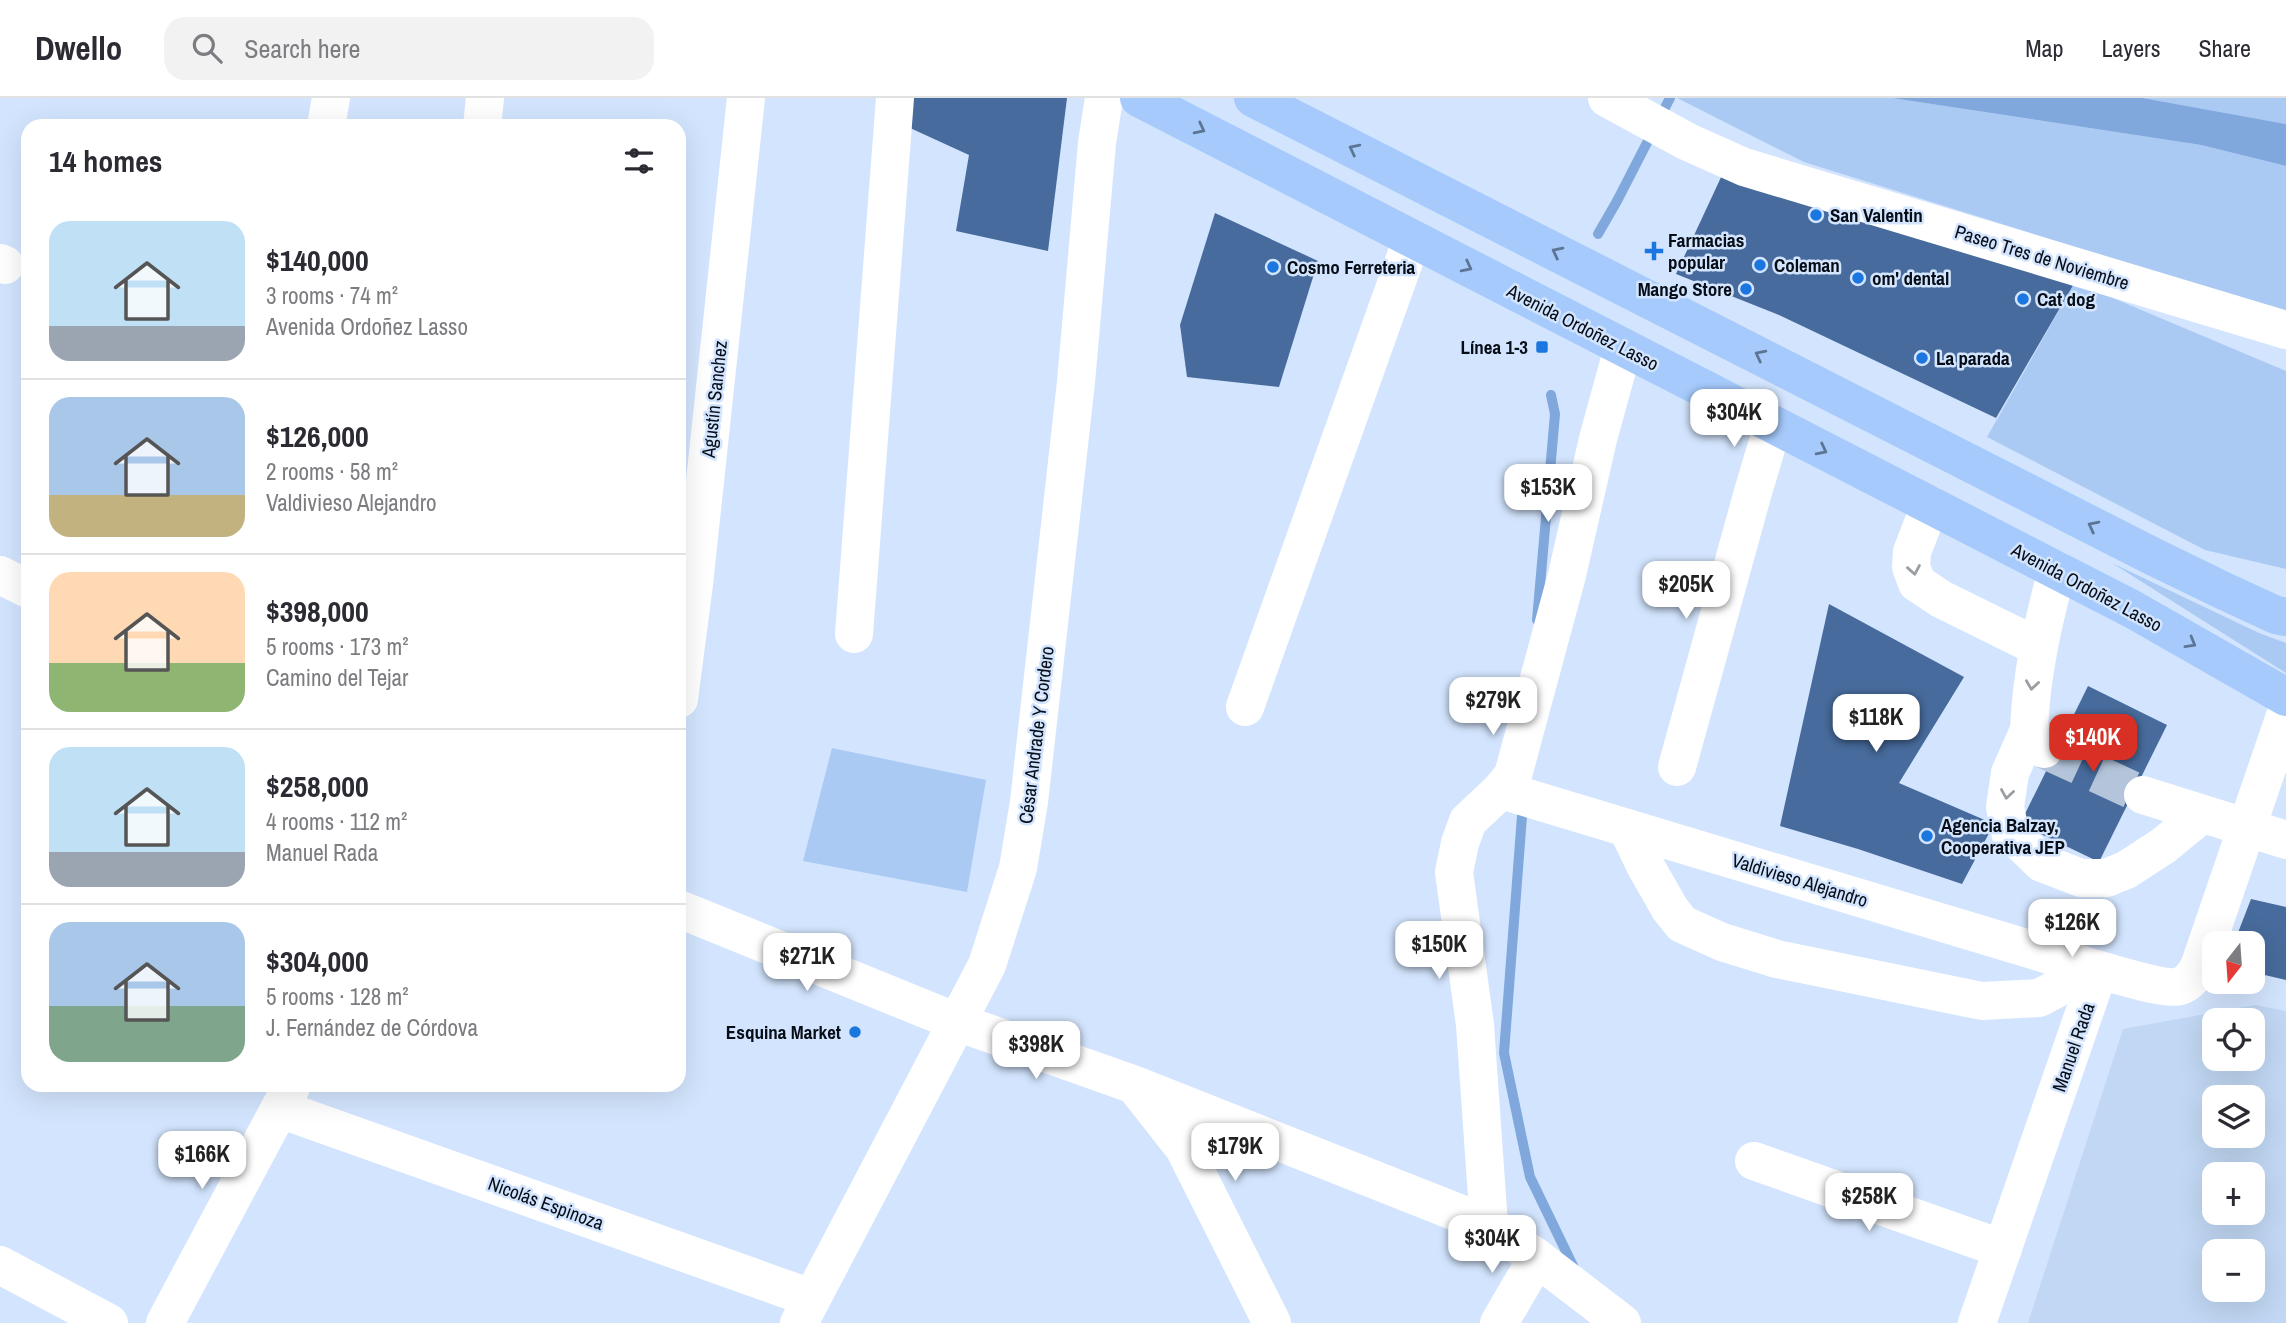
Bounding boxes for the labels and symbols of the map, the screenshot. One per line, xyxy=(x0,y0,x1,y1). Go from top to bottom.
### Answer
one-way arrow xyxy=(1192,121,1205,135)
one-way arrow xyxy=(1349,144,1361,158)
place label: San Valentin xyxy=(1830,202,1923,228)
marker: San Valentin xyxy=(1808,207,1824,223)
street label: Paseo Tres de Noviembre xyxy=(1952,218,2132,296)
place label: Farmacias popular xyxy=(1668,227,1744,275)
marker: Farmacias popular xyxy=(1646,243,1662,259)
one-way arrow xyxy=(1552,246,1564,260)
place label: Coleman xyxy=(1774,252,1840,278)
place label: Cosmo Ferreteria xyxy=(1287,254,1416,280)
marker: Coleman xyxy=(1752,257,1768,273)
marker: Cosmo Ferreteria xyxy=(1265,259,1281,275)
one-way arrow xyxy=(1460,259,1472,273)
place label: om' dental xyxy=(1872,265,1949,291)
marker: om' dental xyxy=(1850,270,1866,286)
place label: Mango Store xyxy=(1638,276,1732,302)
street label: Avenida Ordoñez Lasso xyxy=(1502,277,1663,376)
marker: Mango Store xyxy=(1738,281,1754,297)
place label: Cat dog xyxy=(2037,286,2095,312)
marker: Cat dog xyxy=(2015,291,2031,307)
place label: Línea 1-3 xyxy=(1460,334,1528,360)
street label: Agustín Sanchez xyxy=(695,339,733,460)
marker: Línea 1-3 xyxy=(1534,339,1550,355)
place label: La parada xyxy=(1936,345,2010,371)
one-way arrow xyxy=(1755,350,1767,364)
marker: La parada xyxy=(1914,350,1930,366)
pin: $304K xyxy=(1685,390,1783,449)
one-way arrow xyxy=(1815,441,1827,455)
pin: $153K xyxy=(1499,464,1597,524)
one-way arrow xyxy=(2088,520,2101,534)
street label: Avenida Ordoñez Lasso xyxy=(2006,536,2167,638)
pin: $205K xyxy=(1637,561,1735,621)
one-way arrow xyxy=(1906,564,1921,575)
one-way arrow xyxy=(2184,635,2196,648)
street label: César Andrade Y Cordero xyxy=(1012,645,1060,825)
pin: $279K xyxy=(1444,678,1542,737)
one-way arrow xyxy=(2025,679,2040,691)
pin: $118K xyxy=(1827,694,1925,754)
pin: $140K xyxy=(2044,714,2142,774)
one-way arrow xyxy=(2000,788,2015,800)
place label: Agencia Balzay, Cooperativa JEP xyxy=(1941,812,2065,860)
marker: Agencia Balzay, Cooperativa JEP xyxy=(1919,828,1935,844)
street label: Valdivieso Alejandro xyxy=(1729,847,1871,913)
pin: $126K xyxy=(2023,900,2121,959)
pin: $150K xyxy=(1390,922,1488,981)
north arrow xyxy=(2202,931,2264,994)
pin: $271K xyxy=(758,934,856,993)
street label: Manuel Rada xyxy=(2046,999,2100,1095)
place label: Esquina Market xyxy=(726,1019,841,1045)
pin: $398K xyxy=(987,1021,1085,1081)
marker: Esquina Market xyxy=(847,1024,863,1040)
pin: $179K xyxy=(1186,1124,1284,1183)
pin: $166K xyxy=(153,1132,251,1191)
street label: Nicolás Espinoza xyxy=(485,1170,608,1236)
pin: $258K xyxy=(1820,1174,1918,1233)
pin: $304K xyxy=(1443,1216,1541,1275)

